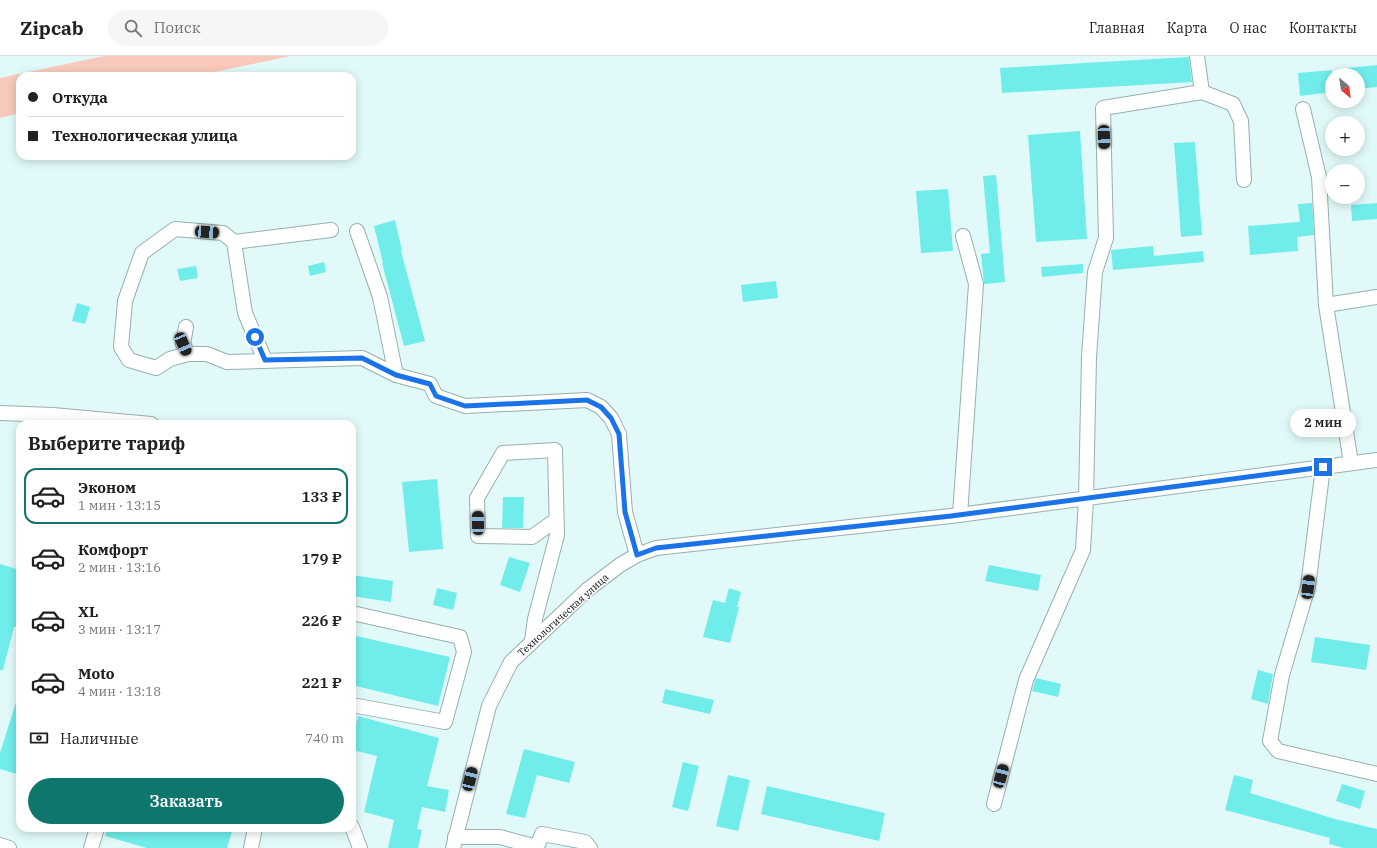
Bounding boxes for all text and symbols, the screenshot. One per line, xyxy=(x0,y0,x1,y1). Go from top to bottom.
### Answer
search box xyxy=(108,10,388,46)
text: Zipcab xyxy=(20,16,84,40)
icon: search xyxy=(122,17,144,39)
text: Поиск xyxy=(154,18,200,37)
text: Главная xyxy=(1089,19,1145,37)
text: Карта xyxy=(1167,19,1208,37)
text: О нас xyxy=(1230,19,1267,37)
text: Контакты xyxy=(1289,19,1357,37)
north arrow xyxy=(1325,68,1365,108)
map controls xyxy=(1325,68,1365,204)
text: Откуда xyxy=(52,88,108,107)
button: + xyxy=(1325,116,1365,156)
car xyxy=(1098,125,1110,149)
text: Технологическая улица xyxy=(52,126,238,145)
button: − xyxy=(1325,164,1365,204)
car xyxy=(195,225,219,239)
route start xyxy=(246,328,264,346)
car xyxy=(173,331,193,357)
callout: 2 мин xyxy=(1290,409,1356,437)
text: 2 мин xyxy=(1304,414,1342,431)
text: Выберите тариф xyxy=(28,432,185,455)
route end xyxy=(1314,458,1332,476)
icon: car xyxy=(30,478,66,514)
text: Эконом xyxy=(78,478,136,497)
text: 133 ₽ xyxy=(302,487,342,506)
text: 1 мин · 13:15 xyxy=(78,497,161,514)
car xyxy=(472,511,484,535)
icon: car xyxy=(30,540,66,576)
text: Комфорт xyxy=(78,540,148,559)
text: 179 ₽ xyxy=(302,549,342,568)
text: 2 мин · 13:16 xyxy=(78,559,161,576)
street label: Технологическая улица xyxy=(515,570,612,659)
car xyxy=(1301,574,1315,600)
icon: car xyxy=(30,602,66,638)
text: XL xyxy=(78,602,98,621)
text: 226 ₽ xyxy=(302,611,342,630)
text: 3 мин · 13:17 xyxy=(78,621,161,638)
icon: car xyxy=(30,664,66,700)
text: Moto xyxy=(78,664,115,683)
text: 221 ₽ xyxy=(302,673,342,692)
text: 4 мин · 13:18 xyxy=(78,683,161,700)
icon: cash xyxy=(28,727,50,749)
text: Наличные xyxy=(60,729,138,748)
text: 740 m xyxy=(305,730,344,747)
car xyxy=(992,763,1010,789)
car xyxy=(461,766,479,792)
button: Заказать xyxy=(28,778,344,824)

